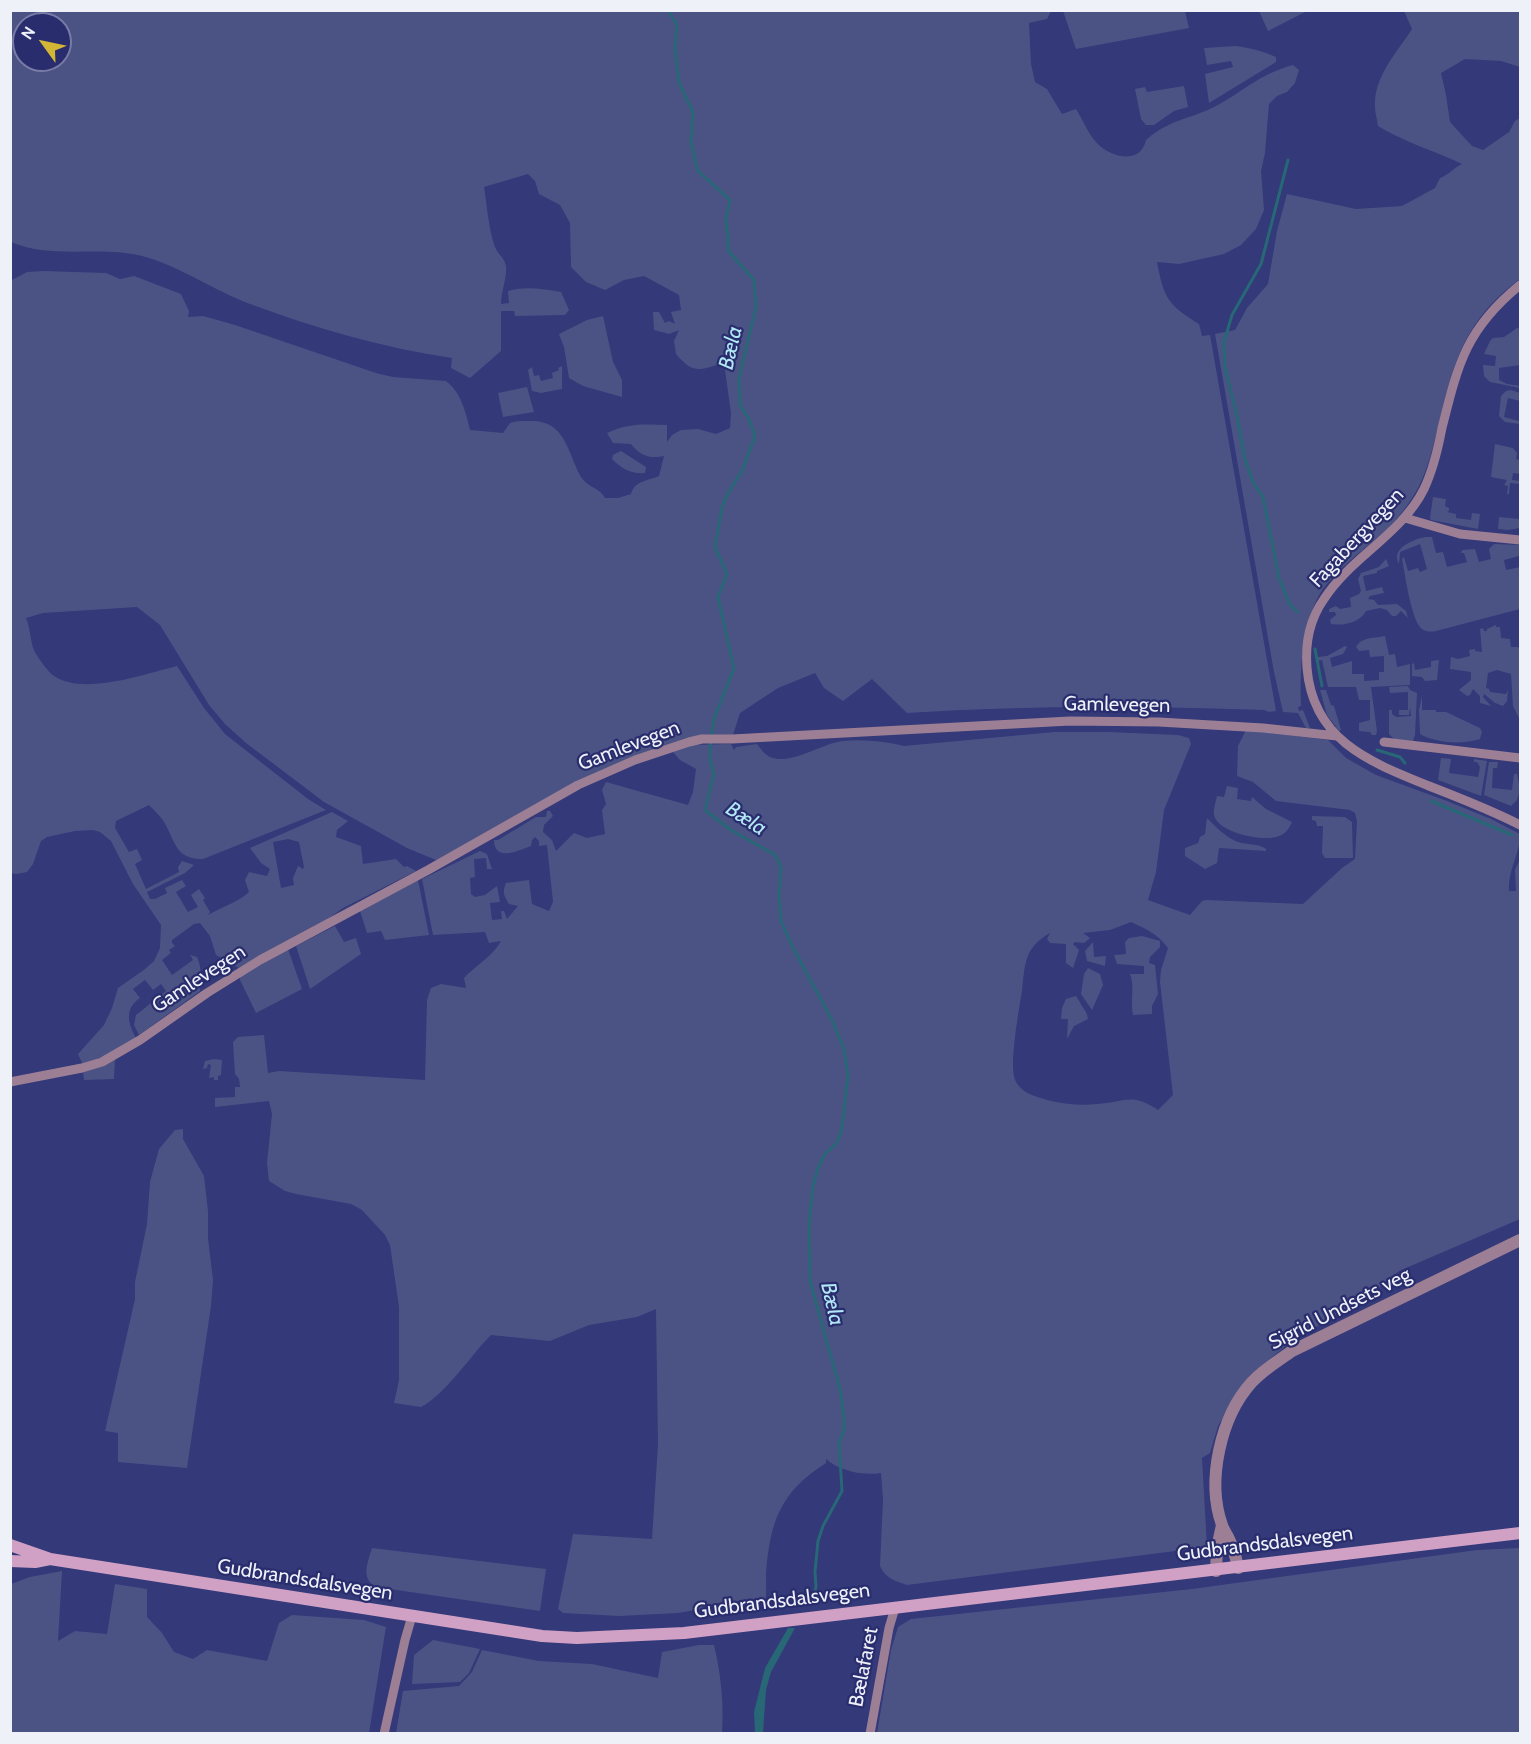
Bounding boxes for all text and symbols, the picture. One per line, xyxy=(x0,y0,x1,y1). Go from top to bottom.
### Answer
north arrow xyxy=(12,12,72,72)
text: N xyxy=(17,23,39,43)
water label: Bæla xyxy=(714,324,748,372)
street label: Fagabergvegen xyxy=(1305,483,1409,593)
street label: Gamlevegen xyxy=(1063,692,1171,718)
street label: Gamlevegen xyxy=(575,716,683,776)
water label: Bæla xyxy=(721,797,771,841)
street label: Gamlevegen xyxy=(148,940,250,1018)
street label: Sigrid Undsets veg xyxy=(1265,1263,1415,1355)
water label: Bæla xyxy=(815,1280,849,1328)
street label: Gudbrandsdalsvegen xyxy=(1176,1521,1354,1567)
street label: Gudbrandsdalsvegen xyxy=(216,1554,394,1606)
street label: Gudbrandsdalsvegen xyxy=(693,1578,871,1624)
street label: Bælafaret xyxy=(845,1625,883,1709)

